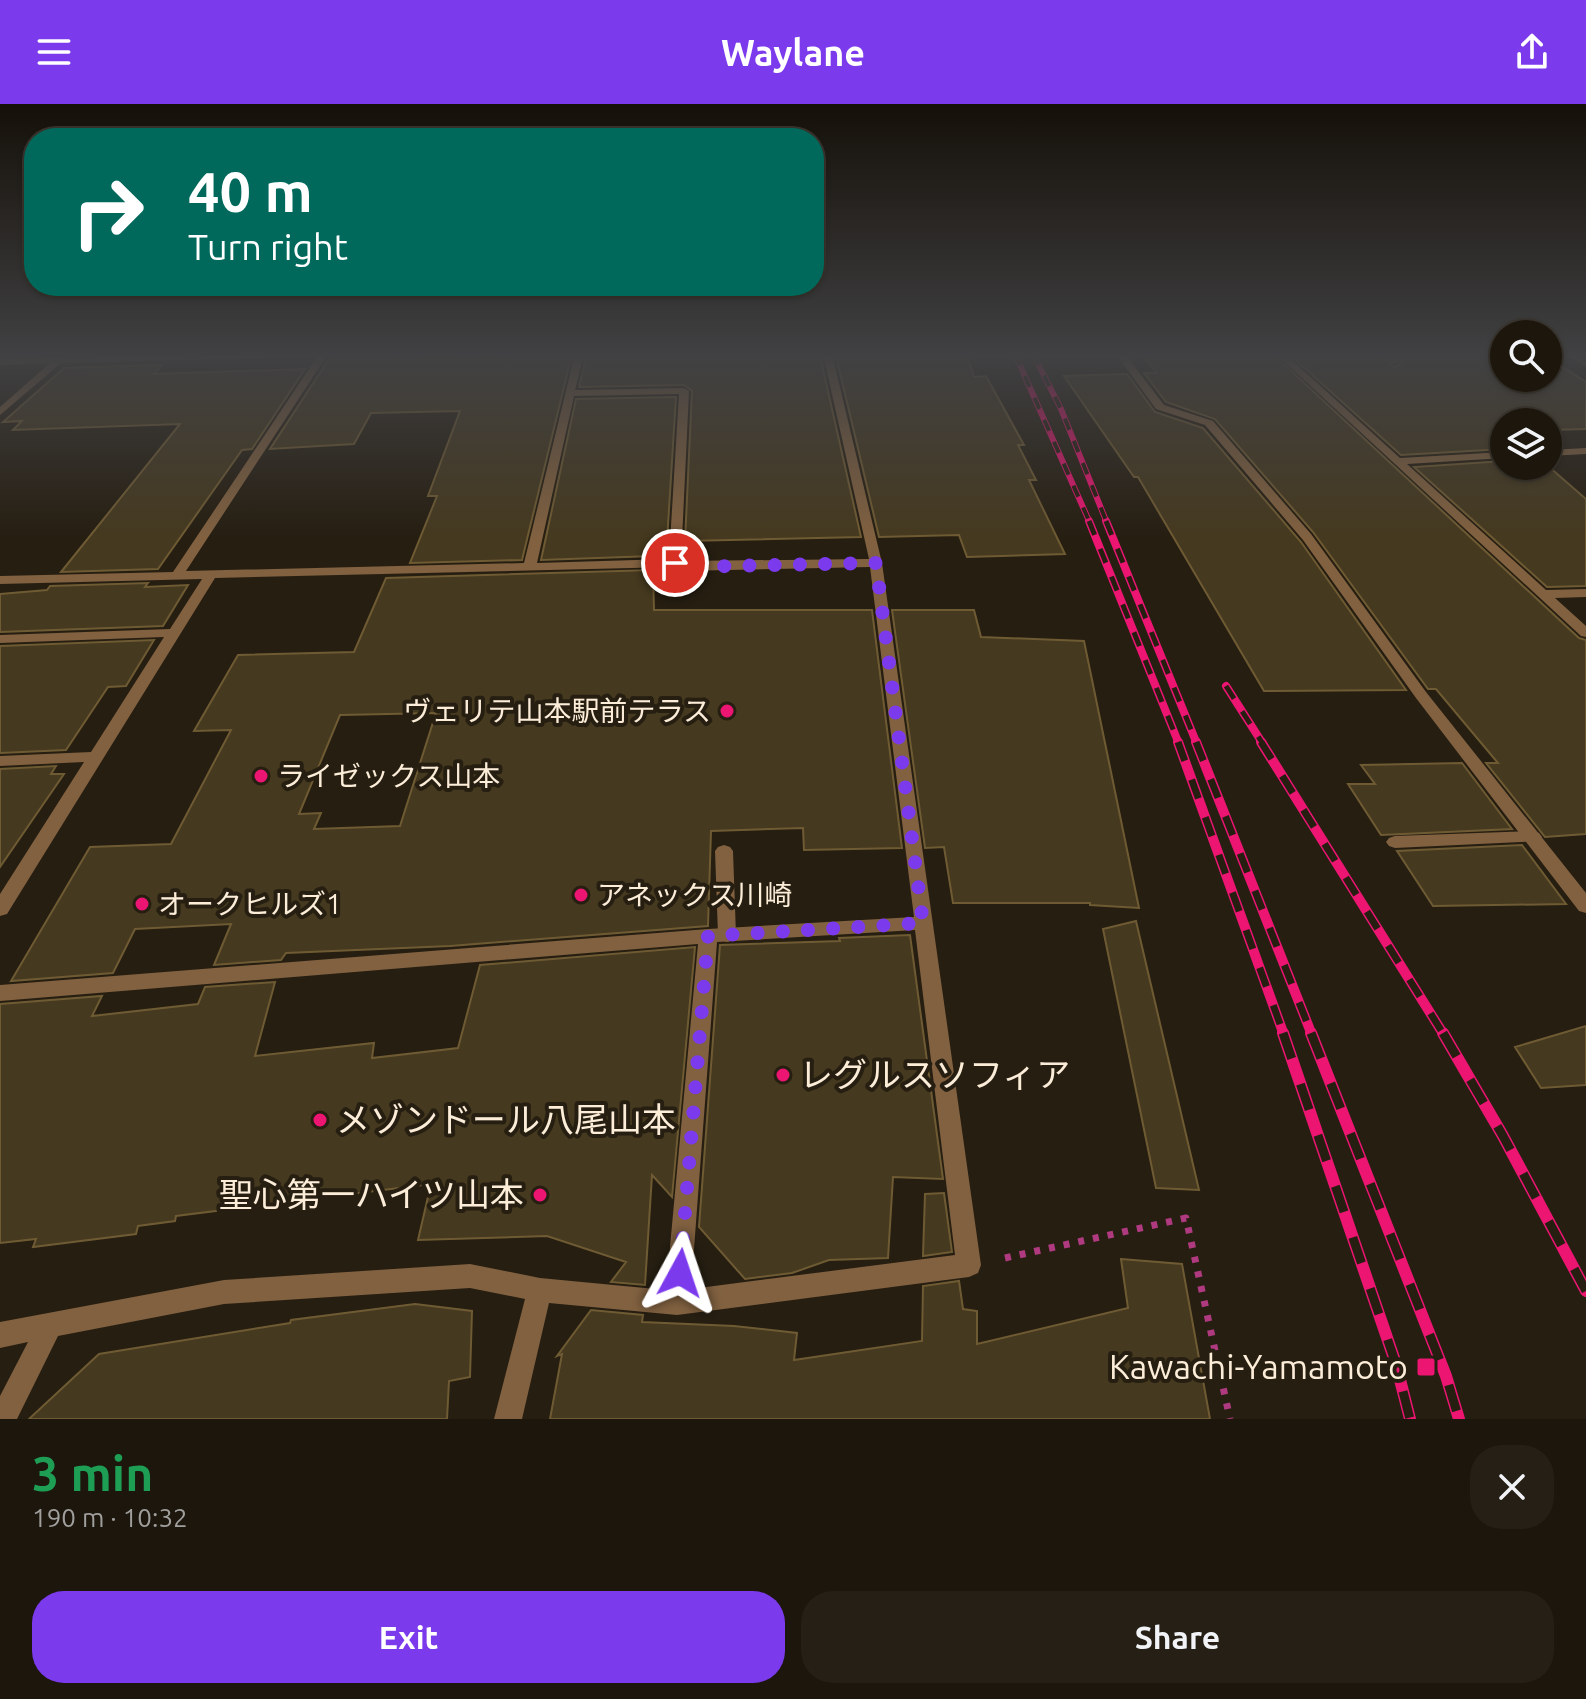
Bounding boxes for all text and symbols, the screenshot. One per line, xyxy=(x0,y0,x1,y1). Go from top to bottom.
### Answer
icon: menu xyxy=(32,30,76,74)
icon: share xyxy=(1510,30,1554,74)
text: Waylane xyxy=(721,32,865,73)
icon: right xyxy=(56,160,160,264)
text: 40 m xyxy=(188,160,313,223)
text: Turn right xyxy=(188,226,348,267)
map controls xyxy=(1490,320,1562,480)
button: search xyxy=(1490,320,1562,392)
button: layers xyxy=(1490,408,1562,480)
pin xyxy=(641,529,709,597)
icon: arrive xyxy=(653,541,697,585)
place label: ヴェリテ山本駅前テラス xyxy=(404,695,711,726)
marker: ヴェリテ山本駅前テラス xyxy=(718,702,736,720)
place label: ライゼックス山本 xyxy=(277,760,500,791)
marker: ライゼックス山本 xyxy=(252,767,270,785)
place label: アネックス川崎 xyxy=(597,879,792,910)
marker: アネックス川崎 xyxy=(572,886,590,904)
place label: オークヒルズ1 xyxy=(158,888,342,919)
marker: オークヒルズ1 xyxy=(133,895,151,913)
place label: レグルスソフィア xyxy=(799,1055,1070,1093)
marker: レグルスソフィア xyxy=(774,1066,792,1084)
place label: メゾンドール八尾山本 xyxy=(336,1100,676,1138)
marker: メゾンドール八尾山本 xyxy=(311,1111,329,1129)
place label: 聖心第一ハイツ山本 xyxy=(219,1175,524,1213)
marker: 聖心第一ハイツ山本 xyxy=(531,1186,549,1204)
position arrow xyxy=(638,1231,722,1315)
place label: Kawachi-Yamamoto xyxy=(1109,1347,1408,1385)
marker: Kawachi-Yamamoto xyxy=(1415,1356,1437,1378)
button: close xyxy=(1470,1445,1554,1529)
text: 3 min xyxy=(32,1446,153,1500)
text: 190 m · 10:32 xyxy=(32,1503,188,1532)
button: Exit xyxy=(32,1591,785,1683)
button: Share xyxy=(801,1591,1554,1683)

